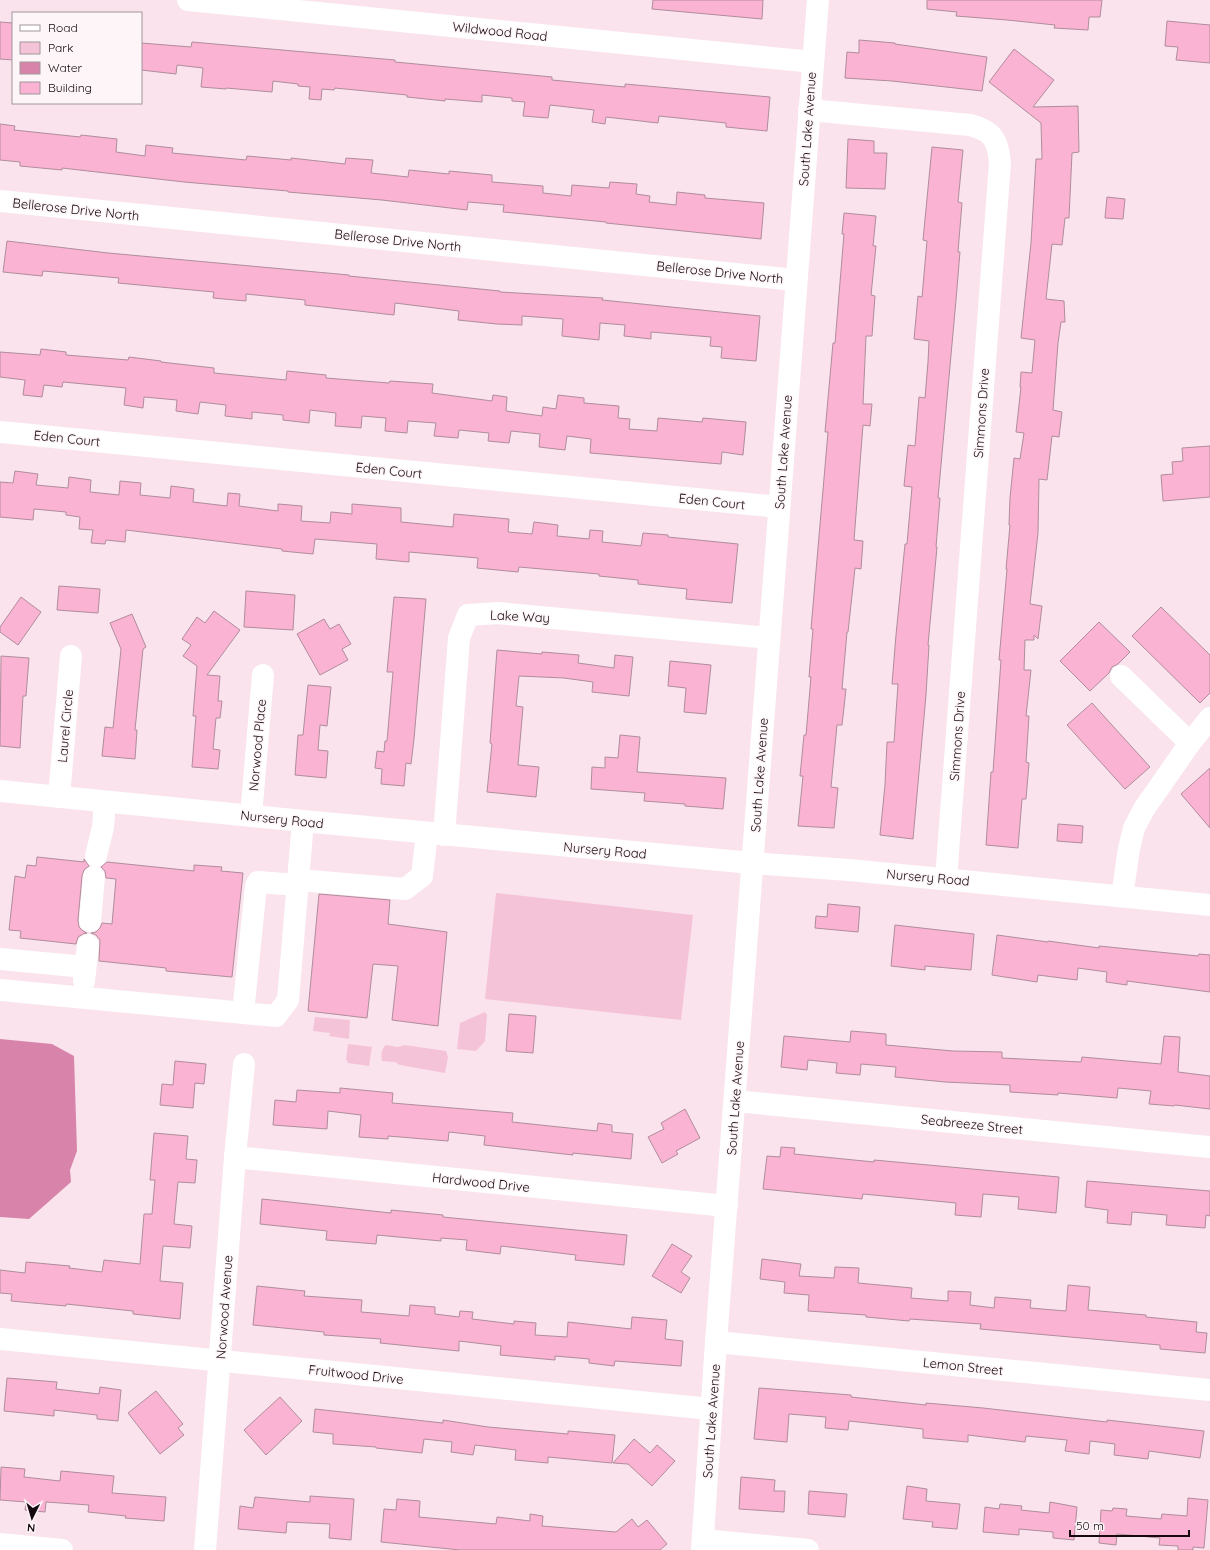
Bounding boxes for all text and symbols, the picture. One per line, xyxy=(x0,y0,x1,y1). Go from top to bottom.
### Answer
legend xyxy=(12,12,142,104)
street label: Wildwood Road xyxy=(452,18,548,44)
text: Road xyxy=(48,20,78,35)
text: Park xyxy=(48,40,73,55)
text: Water xyxy=(48,60,83,75)
street label: South Lake Avenue xyxy=(795,71,819,187)
text: Building xyxy=(48,80,92,95)
street label: Bellerose Drive North xyxy=(12,194,140,224)
street label: Bellerose Drive North xyxy=(334,225,462,255)
street label: Bellerose Drive North xyxy=(656,257,784,287)
street label: Simmons Drive xyxy=(970,367,992,459)
street label: South Lake Avenue xyxy=(771,394,795,510)
street label: Eden Court xyxy=(33,427,101,449)
street label: Eden Court xyxy=(355,459,423,481)
street label: Eden Court xyxy=(678,490,746,512)
street label: Lake Way xyxy=(490,606,550,626)
street label: Laurel Circle xyxy=(54,689,76,763)
street label: Simmons Drive xyxy=(946,690,968,782)
street label: Norwood Place xyxy=(245,698,269,792)
street label: South Lake Avenue xyxy=(747,717,771,833)
street label: Nursery Road xyxy=(240,807,324,831)
street label: Nursery Road xyxy=(563,838,647,862)
street label: Nursery Road xyxy=(886,865,970,889)
street label: South Lake Avenue xyxy=(723,1040,747,1156)
street label: Seabreeze Street xyxy=(920,1111,1024,1137)
street label: Hardwood Drive xyxy=(431,1169,531,1195)
street label: Norwood Avenue xyxy=(212,1254,236,1360)
street label: Lemon Street xyxy=(922,1354,1004,1378)
street label: Fruitwood Drive xyxy=(308,1361,404,1387)
street label: South Lake Avenue xyxy=(699,1363,723,1479)
north arrow xyxy=(12,1498,52,1538)
scale bar xyxy=(1070,1512,1189,1538)
text: 50 m xyxy=(1076,1518,1104,1533)
text: N xyxy=(26,1521,36,1535)

